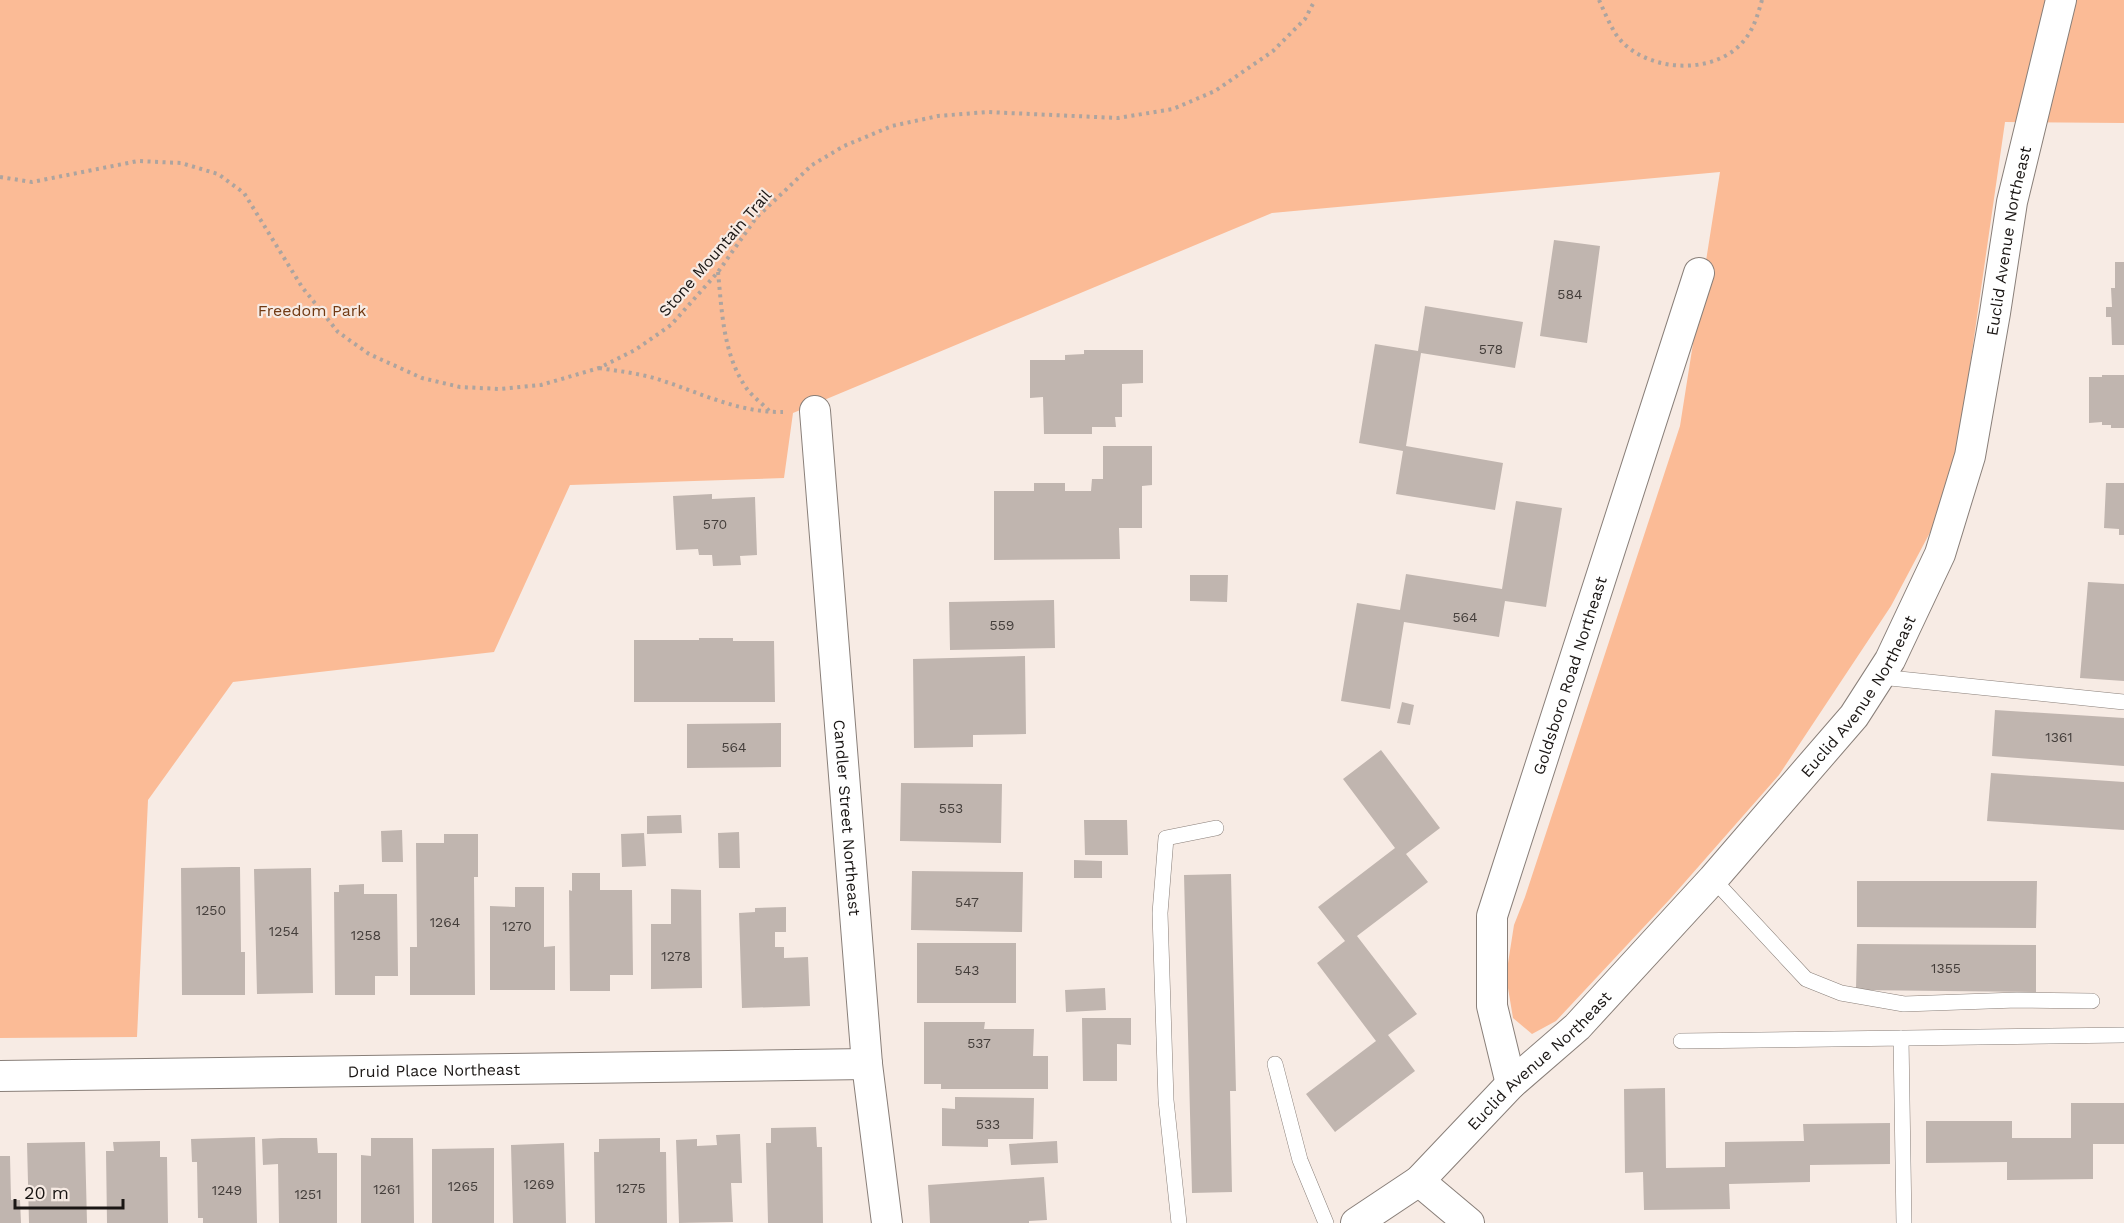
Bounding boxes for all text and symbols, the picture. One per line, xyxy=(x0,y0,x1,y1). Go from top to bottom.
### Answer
street label: Euclid Avenue Northeast xyxy=(1982,144,2035,337)
street label: Stone Mountain Trail xyxy=(655,186,775,320)
house number: 584 xyxy=(1557,286,1583,302)
park label: Freedom Park xyxy=(258,301,366,320)
house number: 578 xyxy=(1479,341,1503,357)
house number: 570 xyxy=(703,516,727,532)
street label: Goldsboro Road Northeast xyxy=(1529,573,1610,777)
house number: 564 xyxy=(1452,609,1478,625)
street label: Euclid Avenue Northeast xyxy=(1796,612,1919,781)
house number: 559 xyxy=(990,617,1014,633)
street label: Candler Street Northeast xyxy=(830,719,865,917)
house number: 1361 xyxy=(2045,729,2073,745)
house number: 564 xyxy=(721,739,747,755)
house number: 553 xyxy=(939,800,963,816)
house number: 547 xyxy=(955,894,979,910)
house number: 1250 xyxy=(196,902,226,918)
house number: 1264 xyxy=(430,914,460,930)
house number: 1270 xyxy=(502,918,532,934)
house number: 1254 xyxy=(269,923,299,939)
house number: 1258 xyxy=(351,927,381,943)
house number: 1278 xyxy=(661,948,691,964)
house number: 1355 xyxy=(1931,960,1961,976)
house number: 543 xyxy=(955,962,979,978)
street label: Euclid Avenue Northeast xyxy=(1463,987,1615,1134)
house number: 537 xyxy=(967,1035,991,1051)
street label: Druid Place Northeast xyxy=(348,1059,521,1081)
house number: 533 xyxy=(976,1116,1000,1132)
scale bar xyxy=(15,1172,123,1210)
house number: 1269 xyxy=(524,1176,554,1192)
house number: 1265 xyxy=(448,1178,478,1194)
house number: 1275 xyxy=(616,1180,646,1196)
house number: 1261 xyxy=(373,1181,401,1197)
text: 20 m xyxy=(24,1182,69,1203)
house number: 1249 xyxy=(212,1182,242,1198)
house number: 1251 xyxy=(294,1186,322,1202)

